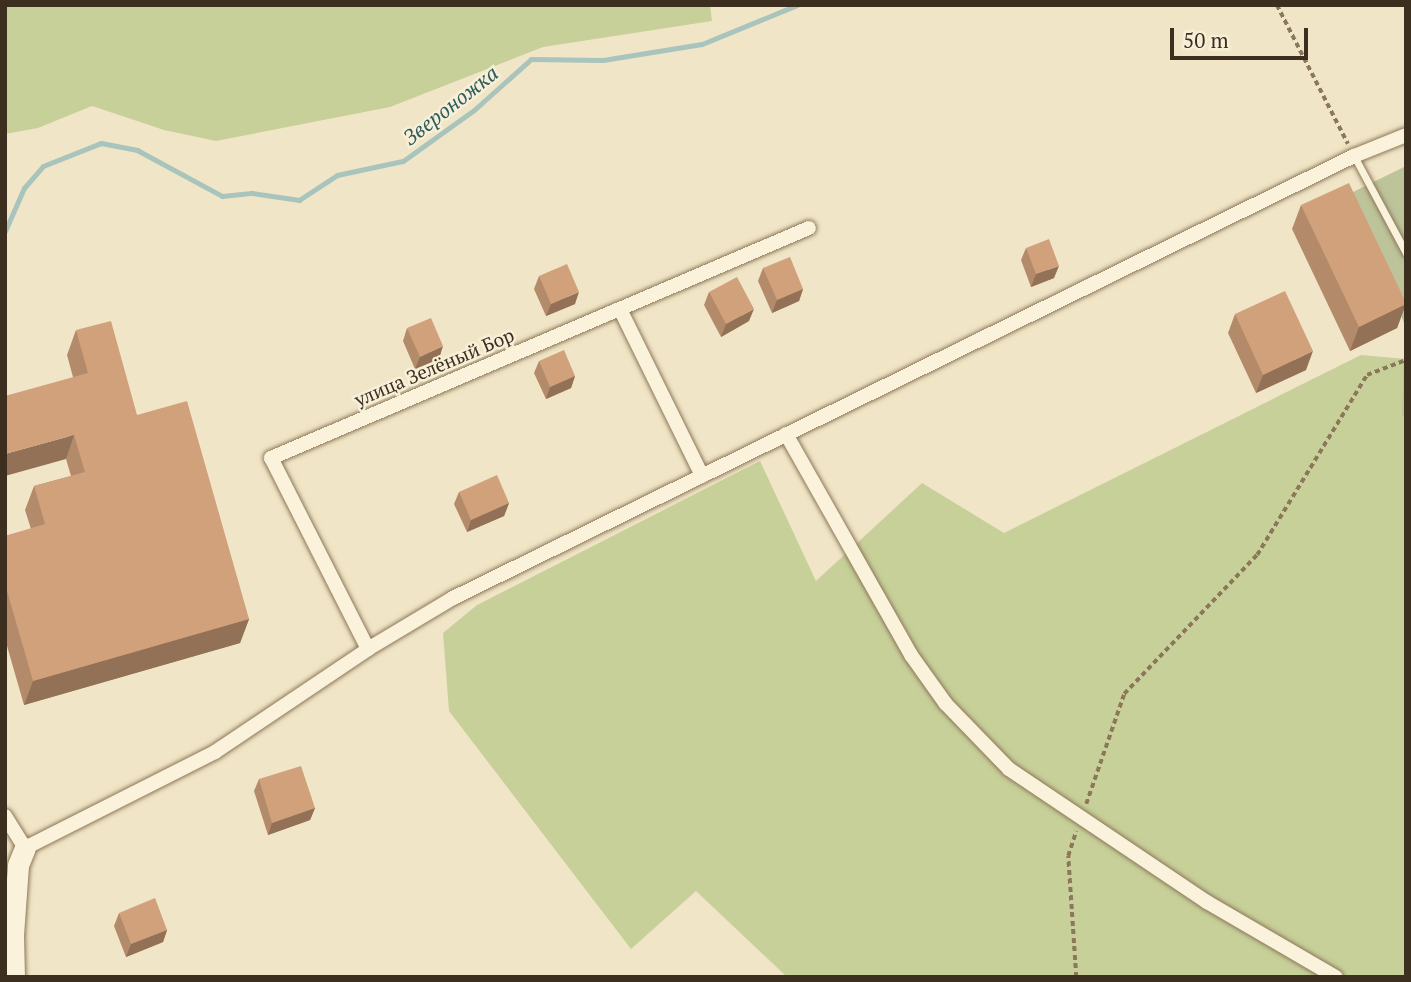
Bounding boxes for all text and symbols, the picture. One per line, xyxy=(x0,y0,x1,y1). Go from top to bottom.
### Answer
scale bar xyxy=(1173,14,1311,58)
text: 50 m xyxy=(1183,26,1229,54)
water label: Звероножка xyxy=(397,60,503,150)
street label: улица Зелёный Бор xyxy=(351,323,517,411)

